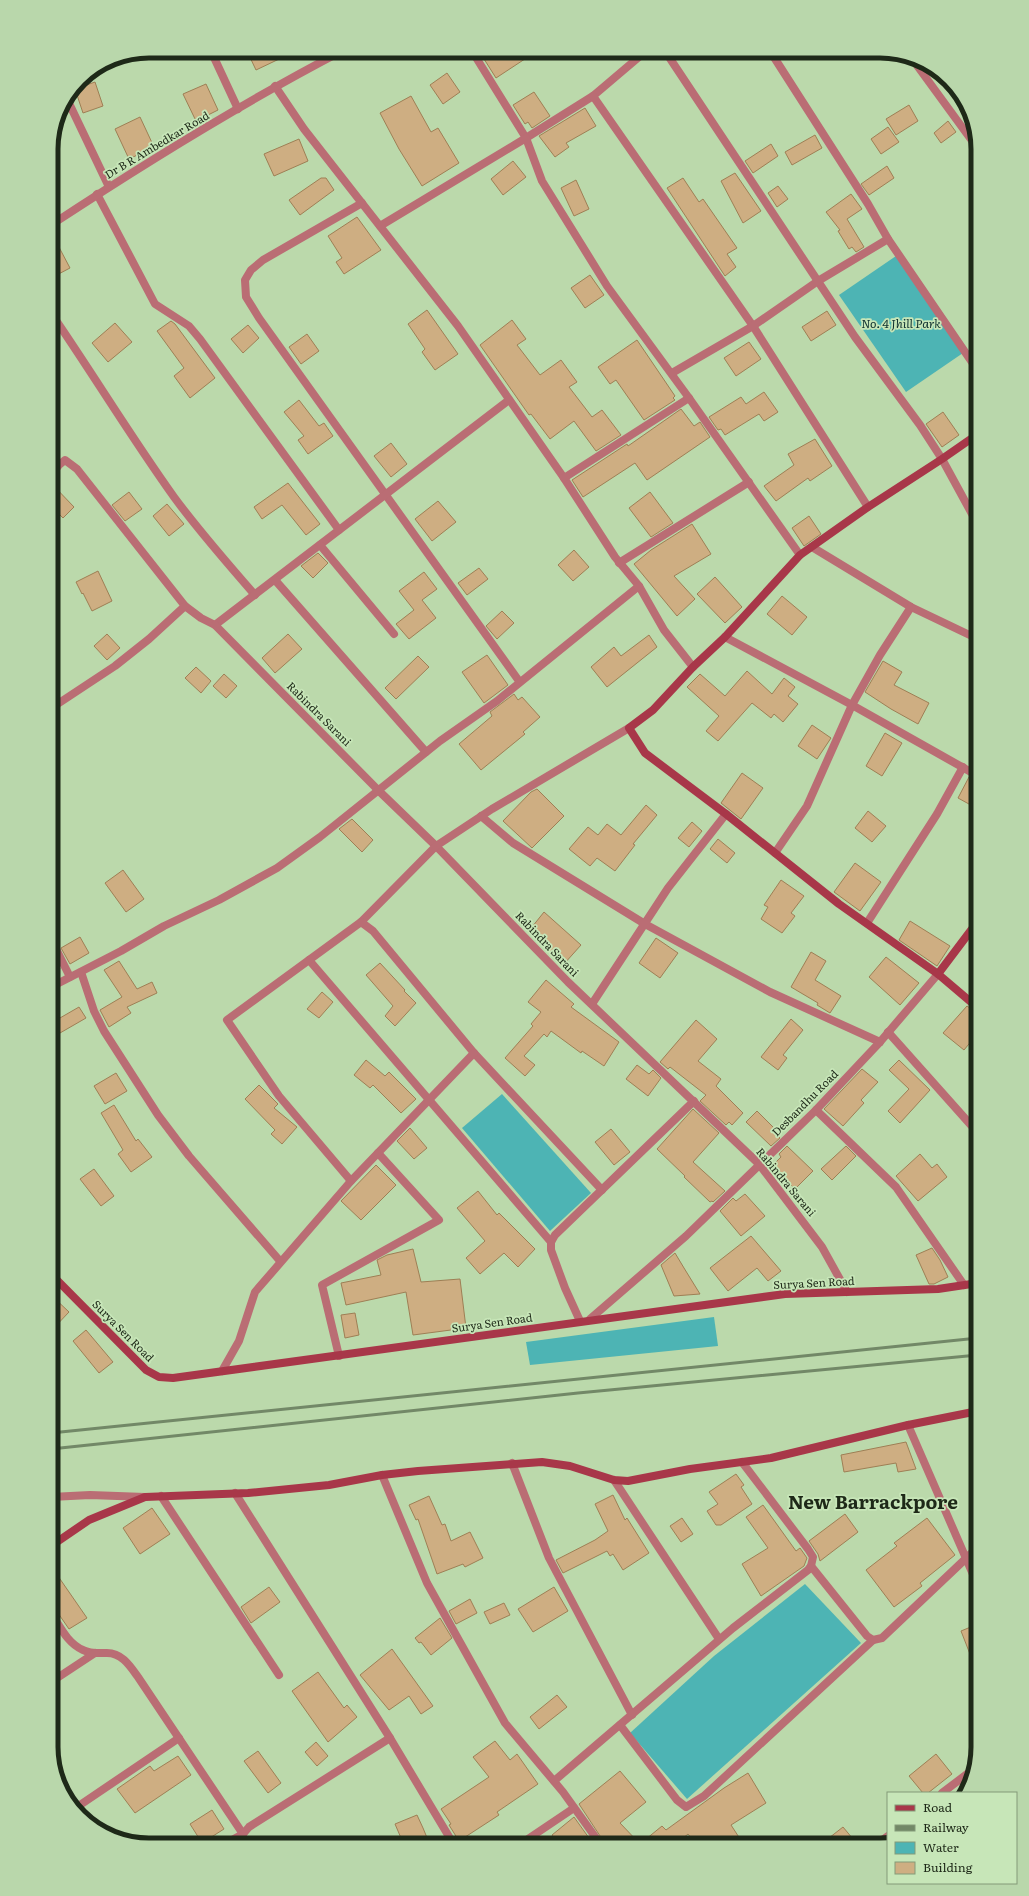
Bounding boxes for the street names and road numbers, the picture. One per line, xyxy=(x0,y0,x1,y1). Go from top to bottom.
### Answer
street label: Dr B R Ambedkar Road xyxy=(101,106,212,182)
street label: Rabindra Sarani xyxy=(284,678,356,749)
street label: Rabindra Sarani xyxy=(512,907,583,980)
street label: Desbandhu Road xyxy=(768,1065,841,1139)
street label: Rabindra Sarani xyxy=(753,1144,821,1219)
street label: Surya Sen Road xyxy=(773,1272,855,1292)
street label: Surya Sen Road xyxy=(89,1296,158,1365)
street label: Surya Sen Road xyxy=(450,1308,533,1336)

